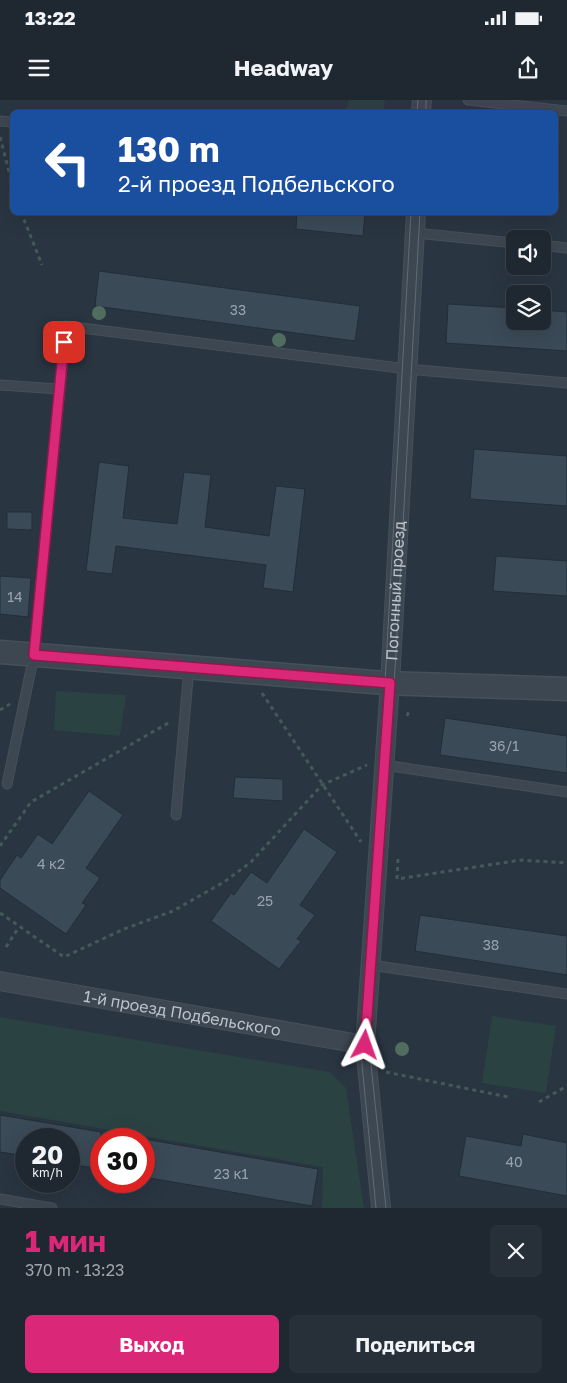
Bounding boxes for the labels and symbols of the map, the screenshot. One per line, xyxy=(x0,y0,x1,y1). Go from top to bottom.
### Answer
house number: 33 xyxy=(230,301,246,318)
pin xyxy=(43,321,85,363)
street label: Погонный проезд xyxy=(381,520,409,661)
house number: 14 xyxy=(7,588,23,605)
house number: 36/1 xyxy=(489,737,519,754)
house number: 4 к2 xyxy=(37,855,65,872)
house number: 25 xyxy=(257,892,273,909)
house number: 38 xyxy=(483,936,499,953)
street label: 1-й проезд Подбельского xyxy=(82,986,282,1040)
position arrow xyxy=(338,1018,390,1070)
speed limit sign: 30 xyxy=(90,1128,155,1193)
house number: 40 xyxy=(505,1153,523,1170)
house number: 23 к1 xyxy=(214,1165,249,1182)

